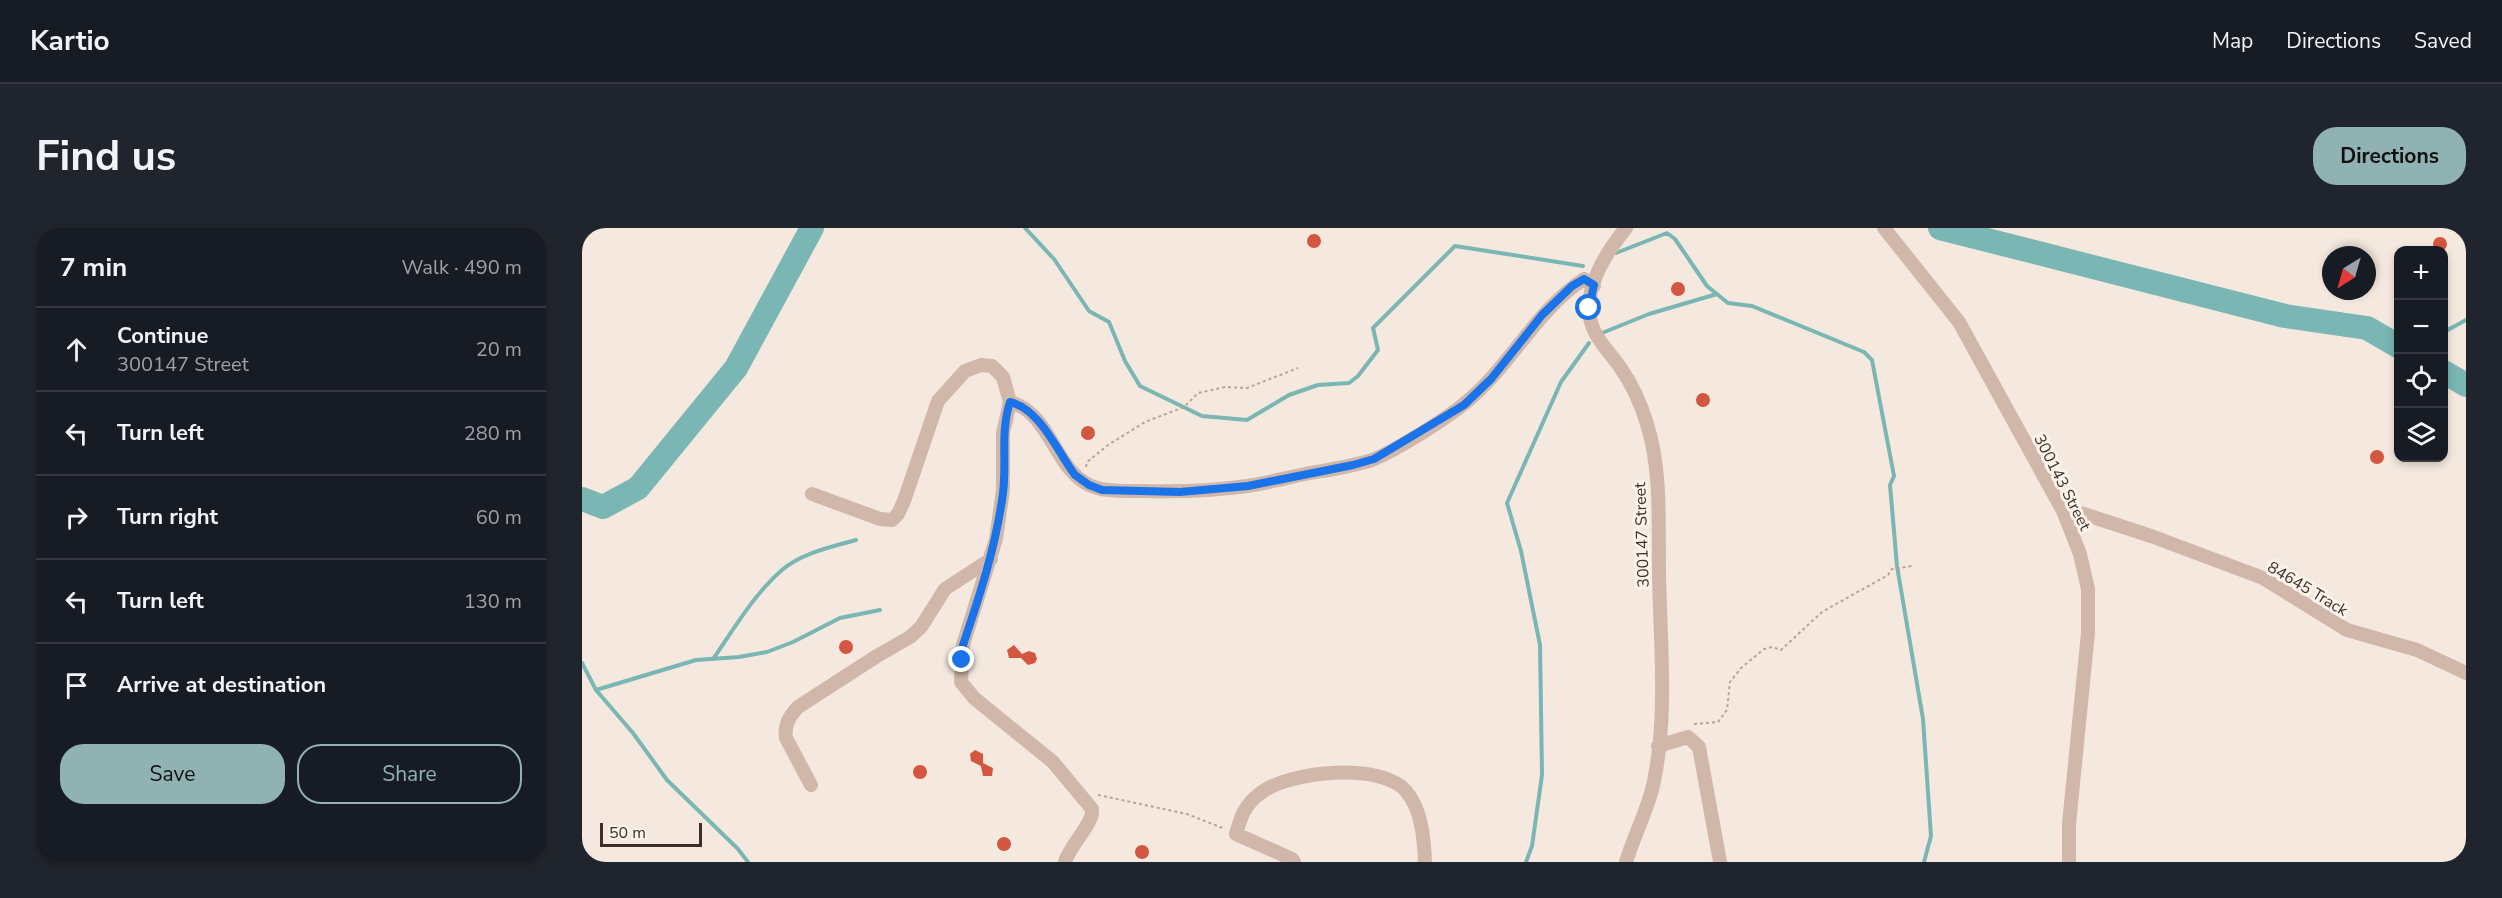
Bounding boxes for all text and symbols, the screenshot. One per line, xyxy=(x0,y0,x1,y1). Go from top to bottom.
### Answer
text: Kartio xyxy=(30,22,110,60)
text: Map xyxy=(2212,27,2253,55)
text: Directions xyxy=(2286,27,2381,55)
text: Saved xyxy=(2414,27,2472,55)
button: Directions xyxy=(2313,127,2466,185)
text: Find us xyxy=(36,128,176,185)
north arrow xyxy=(2322,246,2376,300)
map controls xyxy=(2394,246,2448,462)
button: + xyxy=(2394,246,2448,300)
text: 7 min xyxy=(60,250,127,285)
text: Walk · 490 m xyxy=(402,254,522,281)
route start xyxy=(1575,294,1601,320)
button: − xyxy=(2394,300,2448,354)
text: Continue xyxy=(117,321,208,351)
icon: ahead xyxy=(60,333,93,366)
text: 20 m xyxy=(476,336,522,363)
text: 300147 Street xyxy=(117,351,249,378)
button: locate xyxy=(2394,354,2448,408)
button: layers xyxy=(2394,408,2448,462)
icon: left xyxy=(60,417,93,450)
text: Turn left xyxy=(117,418,204,448)
text: 280 m xyxy=(464,420,522,447)
street label: 300143 Street xyxy=(2028,431,2096,535)
street label: 300147 Street xyxy=(1629,482,1655,588)
icon: right xyxy=(60,501,93,534)
text: Turn right xyxy=(117,502,218,532)
text: 60 m xyxy=(476,504,522,531)
street label: 84645 Track xyxy=(2263,556,2353,622)
icon: left xyxy=(60,585,93,618)
text: Turn left xyxy=(117,586,204,616)
text: 130 m xyxy=(464,588,522,615)
route end xyxy=(948,646,974,672)
icon: arrive xyxy=(60,669,93,702)
text: Arrive at destination xyxy=(117,670,326,700)
button: Save xyxy=(60,744,285,804)
button: Share xyxy=(297,744,522,804)
scale bar xyxy=(600,820,702,848)
text: 50 m xyxy=(609,822,646,844)

